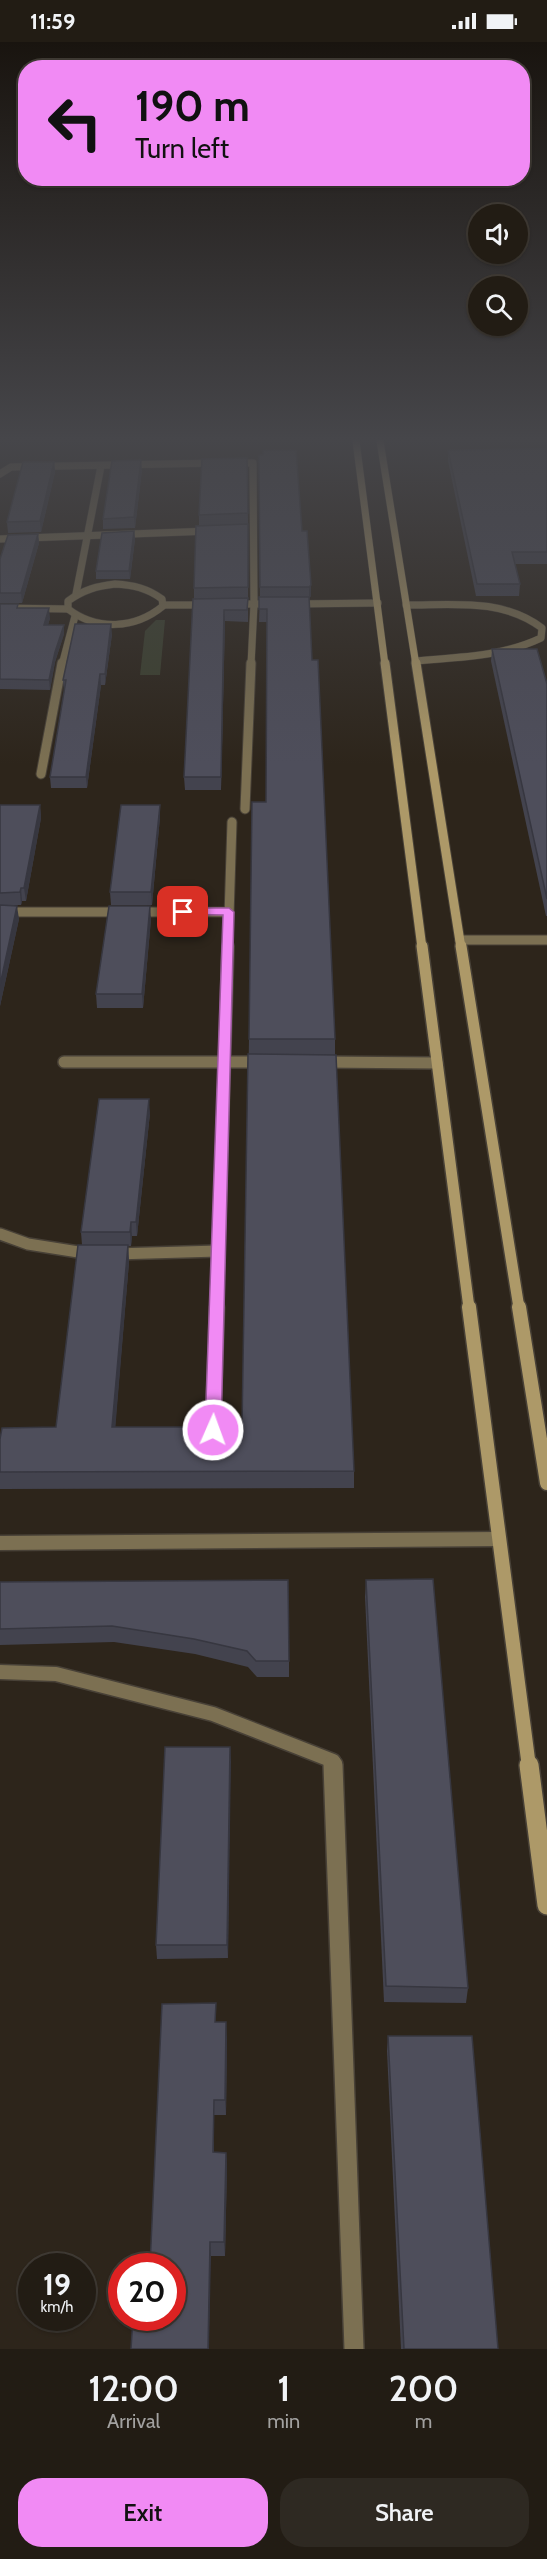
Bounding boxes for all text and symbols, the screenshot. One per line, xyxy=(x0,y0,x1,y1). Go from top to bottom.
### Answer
text: 11:59 xyxy=(30,8,75,35)
text: 190 m xyxy=(135,80,250,132)
icon: left xyxy=(36,84,114,162)
text: Turn left xyxy=(135,132,229,165)
map controls xyxy=(468,204,528,336)
button: sound xyxy=(468,204,528,264)
button: search xyxy=(468,276,528,336)
pin xyxy=(157,886,208,937)
icon: arrive xyxy=(166,895,199,928)
position arrow xyxy=(181,1398,245,1462)
speed limit sign: 20 xyxy=(108,2253,186,2331)
text: 19 xyxy=(43,2266,71,2303)
text: km/h xyxy=(41,2298,73,2316)
text: 12:00 xyxy=(89,2366,179,2410)
text: 1 xyxy=(277,2366,290,2410)
text: 200 xyxy=(389,2366,458,2410)
text: Arrival xyxy=(107,2409,160,2433)
text: min xyxy=(267,2409,300,2433)
text: m xyxy=(415,2409,432,2433)
button: Exit xyxy=(18,2478,268,2547)
button: Share xyxy=(280,2478,529,2547)

